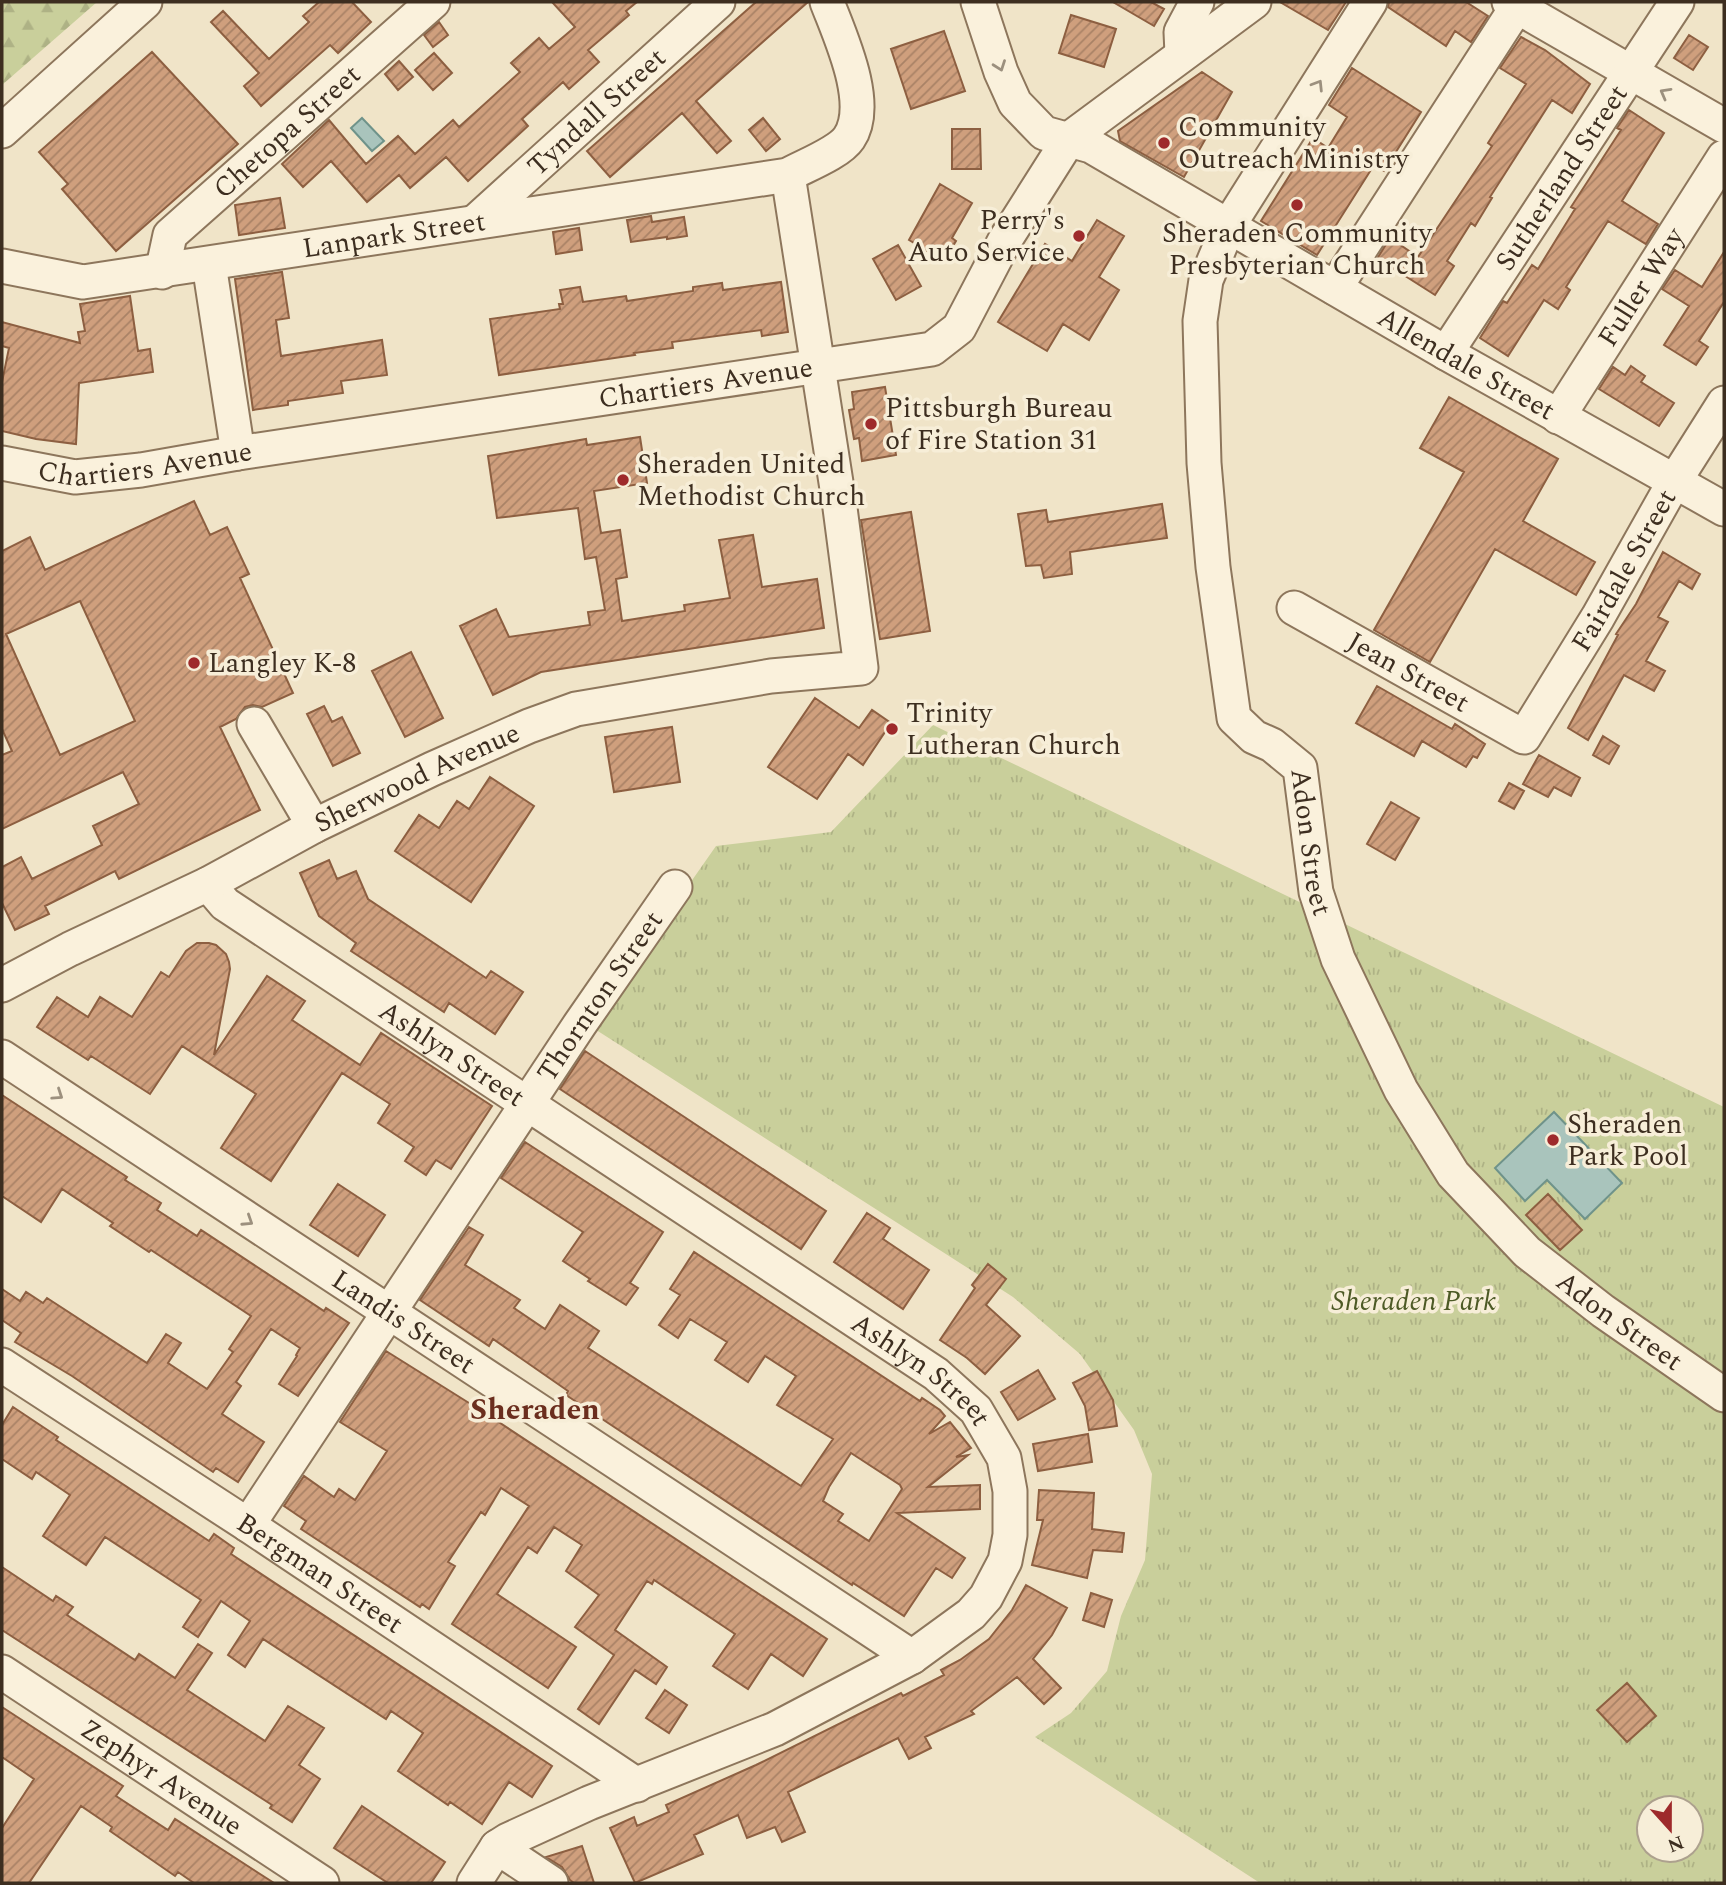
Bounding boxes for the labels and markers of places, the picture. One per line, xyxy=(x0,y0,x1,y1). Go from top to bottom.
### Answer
place label: Community Outreach Ministry xyxy=(1178,106,1410,181)
marker: Community Outreach Ministry xyxy=(1156,135,1172,151)
marker: Sheraden Community Presbyterian Church xyxy=(1289,197,1305,213)
place label: Perry's Auto Service xyxy=(908,199,1065,274)
place label: Sheraden Community Presbyterian Church xyxy=(1162,212,1434,287)
marker: Perry's Auto Service xyxy=(1071,228,1087,244)
place label: Pittsburgh Bureau of Fire Station 31 xyxy=(885,387,1112,462)
marker: Pittsburgh Bureau of Fire Station 31 xyxy=(863,416,879,432)
place label: Sheraden United Methodist Church xyxy=(637,443,865,518)
marker: Sheraden United Methodist Church xyxy=(615,472,631,488)
place label: Langley K-8 xyxy=(208,642,356,685)
marker: Langley K-8 xyxy=(186,655,202,671)
place label: Trinity Lutheran Church xyxy=(906,692,1121,767)
marker: Trinity Lutheran Church xyxy=(884,721,900,737)
place label: Sheraden Park Pool xyxy=(1567,1103,1688,1178)
marker: Sheraden Park Pool xyxy=(1545,1132,1561,1148)

